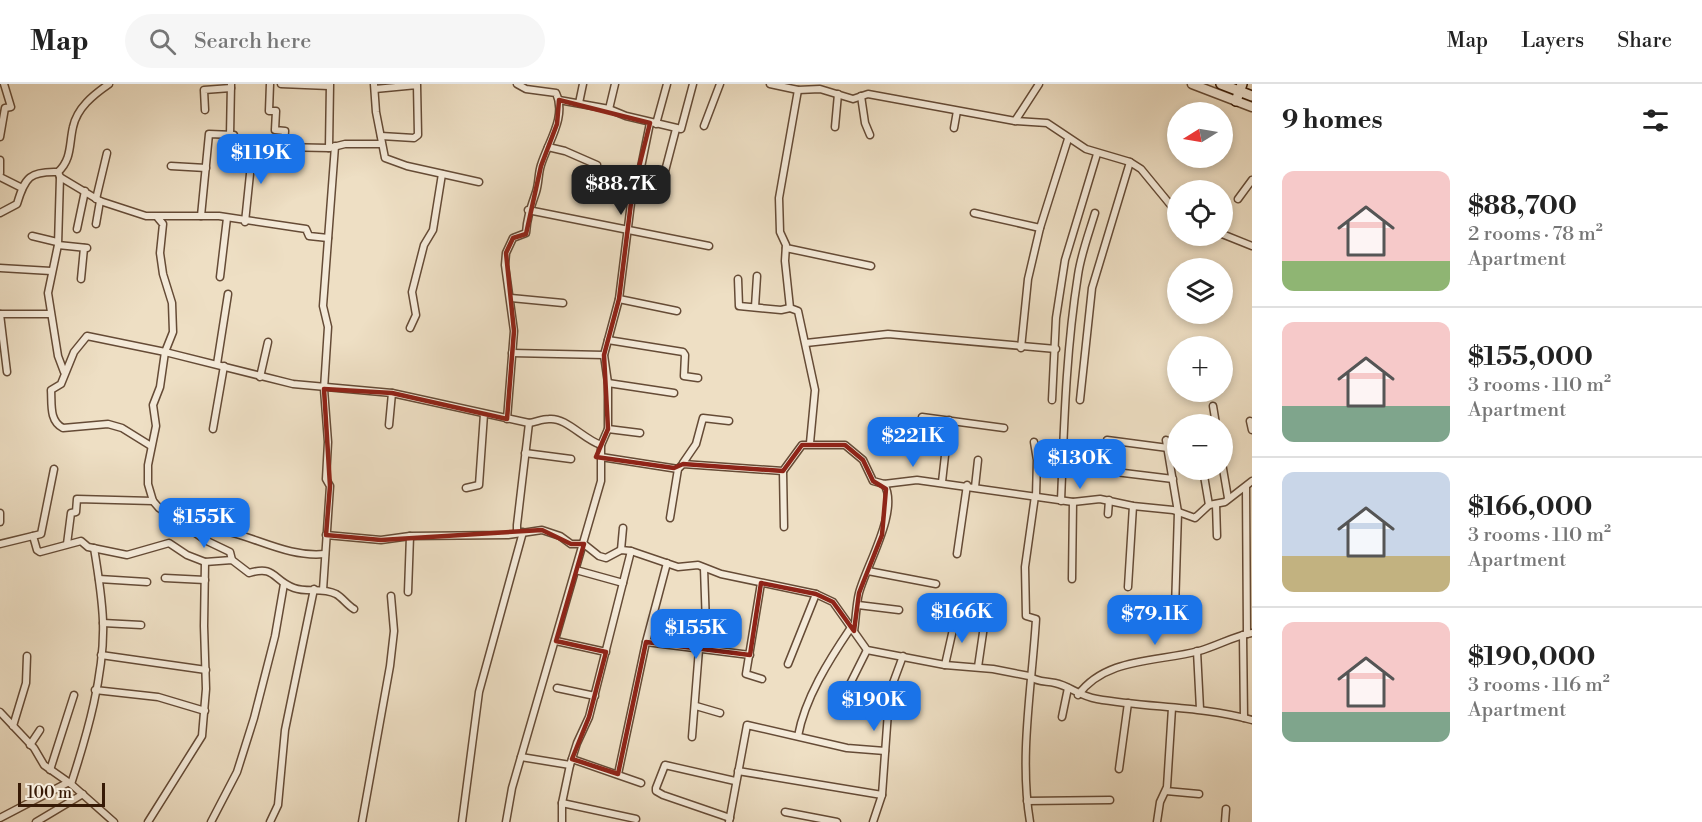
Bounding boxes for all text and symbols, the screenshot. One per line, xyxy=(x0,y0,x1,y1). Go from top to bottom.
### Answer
search box xyxy=(125,14,545,68)
text: Map xyxy=(30,24,89,59)
icon: search xyxy=(146,25,179,58)
text: Search here xyxy=(194,28,311,55)
text: Map xyxy=(1447,28,1488,54)
text: Layers xyxy=(1521,28,1584,54)
text: Share xyxy=(1617,28,1672,54)
north arrow xyxy=(1167,102,1233,168)
map controls xyxy=(1167,102,1233,480)
text: 9 homes xyxy=(1282,104,1383,136)
icon: filters xyxy=(1639,104,1672,137)
pin: $119K xyxy=(219,134,303,185)
text: $119K xyxy=(231,141,291,166)
pin: $88.7K xyxy=(572,165,670,216)
text: $88.7K xyxy=(586,172,656,197)
button: locate xyxy=(1167,180,1233,246)
text: $88,700 xyxy=(1468,190,1577,222)
icon: home xyxy=(1330,195,1402,267)
text: 2 rooms · 78 m² xyxy=(1468,222,1603,247)
text: Apartment xyxy=(1468,247,1566,272)
button: layers xyxy=(1167,258,1233,324)
button: + xyxy=(1167,336,1233,402)
text: $155,000 xyxy=(1468,341,1593,373)
icon: home xyxy=(1330,346,1402,418)
text: 3 rooms · 110 m² xyxy=(1468,373,1611,398)
text: Apartment xyxy=(1468,398,1566,423)
button: − xyxy=(1167,414,1233,480)
pin: $221K xyxy=(871,417,955,468)
text: $221K xyxy=(882,424,944,449)
pin: $130K xyxy=(1038,439,1122,490)
text: $130K xyxy=(1048,446,1112,471)
text: $166,000 xyxy=(1468,491,1592,523)
icon: home xyxy=(1330,496,1402,568)
pin: $155K xyxy=(162,498,246,549)
text: $155K xyxy=(173,505,235,530)
text: 3 rooms · 110 m² xyxy=(1468,523,1611,548)
text: Apartment xyxy=(1468,548,1566,573)
pin: $166K xyxy=(920,593,1004,644)
pin: $79.1K xyxy=(1106,595,1204,646)
text: $166K xyxy=(931,600,993,625)
text: $79.1K xyxy=(1121,602,1189,627)
pin: $155K xyxy=(654,609,738,660)
text: $155K xyxy=(665,616,727,641)
text: $190,000 xyxy=(1468,641,1596,673)
icon: home xyxy=(1330,646,1402,718)
text: 3 rooms · 116 m² xyxy=(1468,673,1610,698)
pin: $190K xyxy=(832,681,916,732)
text: $190K xyxy=(842,688,906,713)
text: Apartment xyxy=(1468,698,1566,723)
scale bar xyxy=(18,780,105,808)
text: 100 m xyxy=(27,783,72,803)

